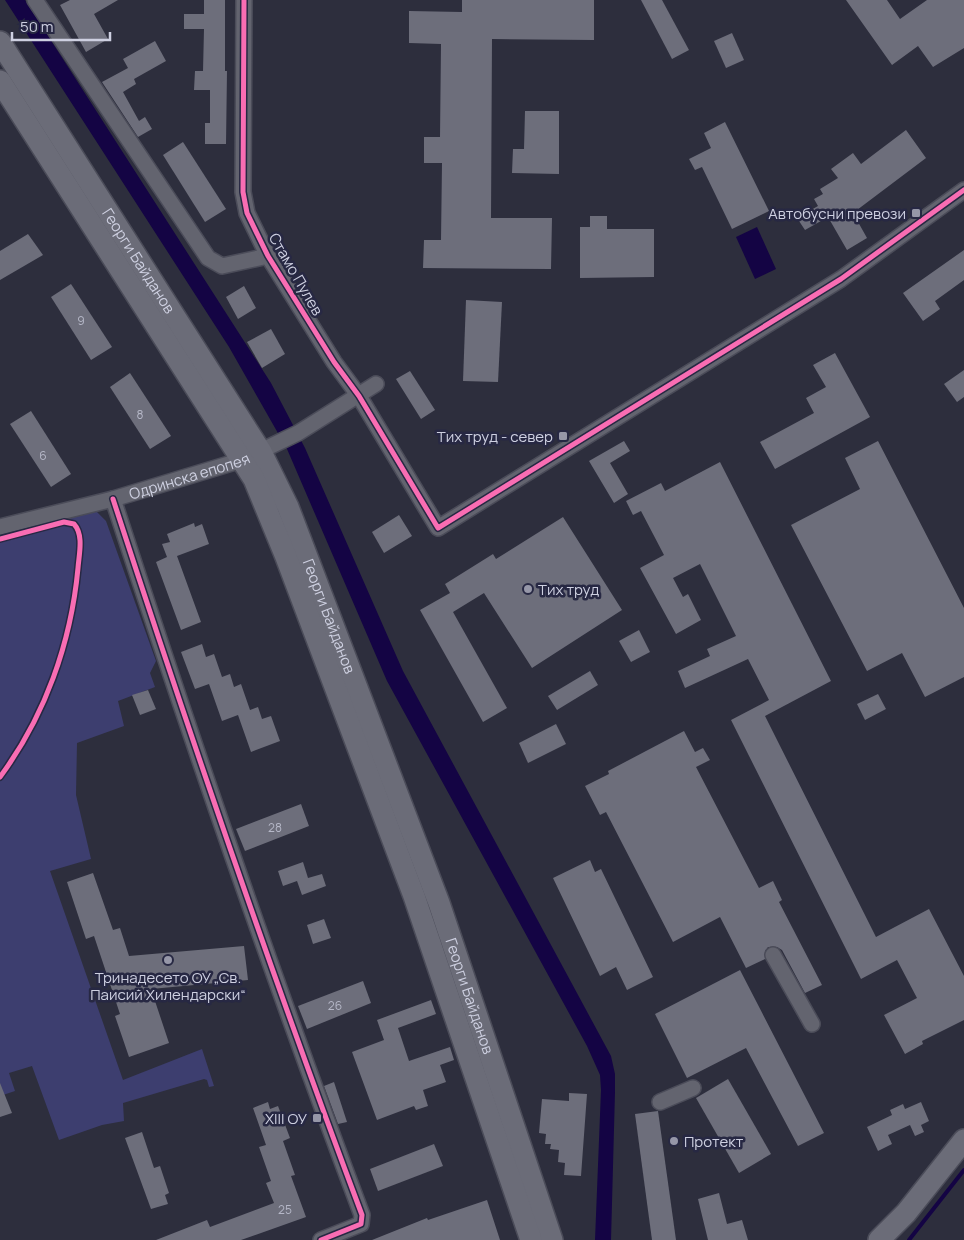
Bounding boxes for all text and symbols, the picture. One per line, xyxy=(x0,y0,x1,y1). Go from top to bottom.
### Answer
scale bar xyxy=(12,10,110,42)
text: 50 m xyxy=(20,16,54,37)
place label: Автобусни превози xyxy=(768,203,906,224)
street label: Георги Байданов xyxy=(98,204,180,317)
marker: Автобусни превози xyxy=(910,207,922,219)
street label: Стамо Пулев xyxy=(264,229,328,319)
house number: 9 xyxy=(77,312,85,329)
house number: 8 xyxy=(137,406,144,423)
place label: Тих труд - север xyxy=(437,426,553,447)
marker: Тих труд - север xyxy=(557,430,569,442)
house number: 6 xyxy=(39,447,47,464)
street label: Одринска епопея xyxy=(126,447,253,504)
street label: Георги Байданов xyxy=(298,556,361,676)
place label: Тих труд xyxy=(538,579,599,600)
marker: Тих труд xyxy=(522,583,534,595)
house number: 28 xyxy=(268,819,282,836)
street label: Георги Байданов xyxy=(441,935,499,1057)
marker: Тринадесето ОУ „Св. Паисий Хилендарски“ xyxy=(162,954,174,966)
place label: Тринадесето ОУ „Св. Паисий Хилендарски“ xyxy=(90,967,246,1005)
house number: 26 xyxy=(328,997,342,1014)
place label: XIII ОУ xyxy=(265,1108,308,1129)
marker: XIII ОУ xyxy=(311,1112,323,1124)
place label: Протект xyxy=(684,1131,744,1152)
marker: Протект xyxy=(668,1135,680,1147)
house number: 25 xyxy=(278,1201,292,1218)

